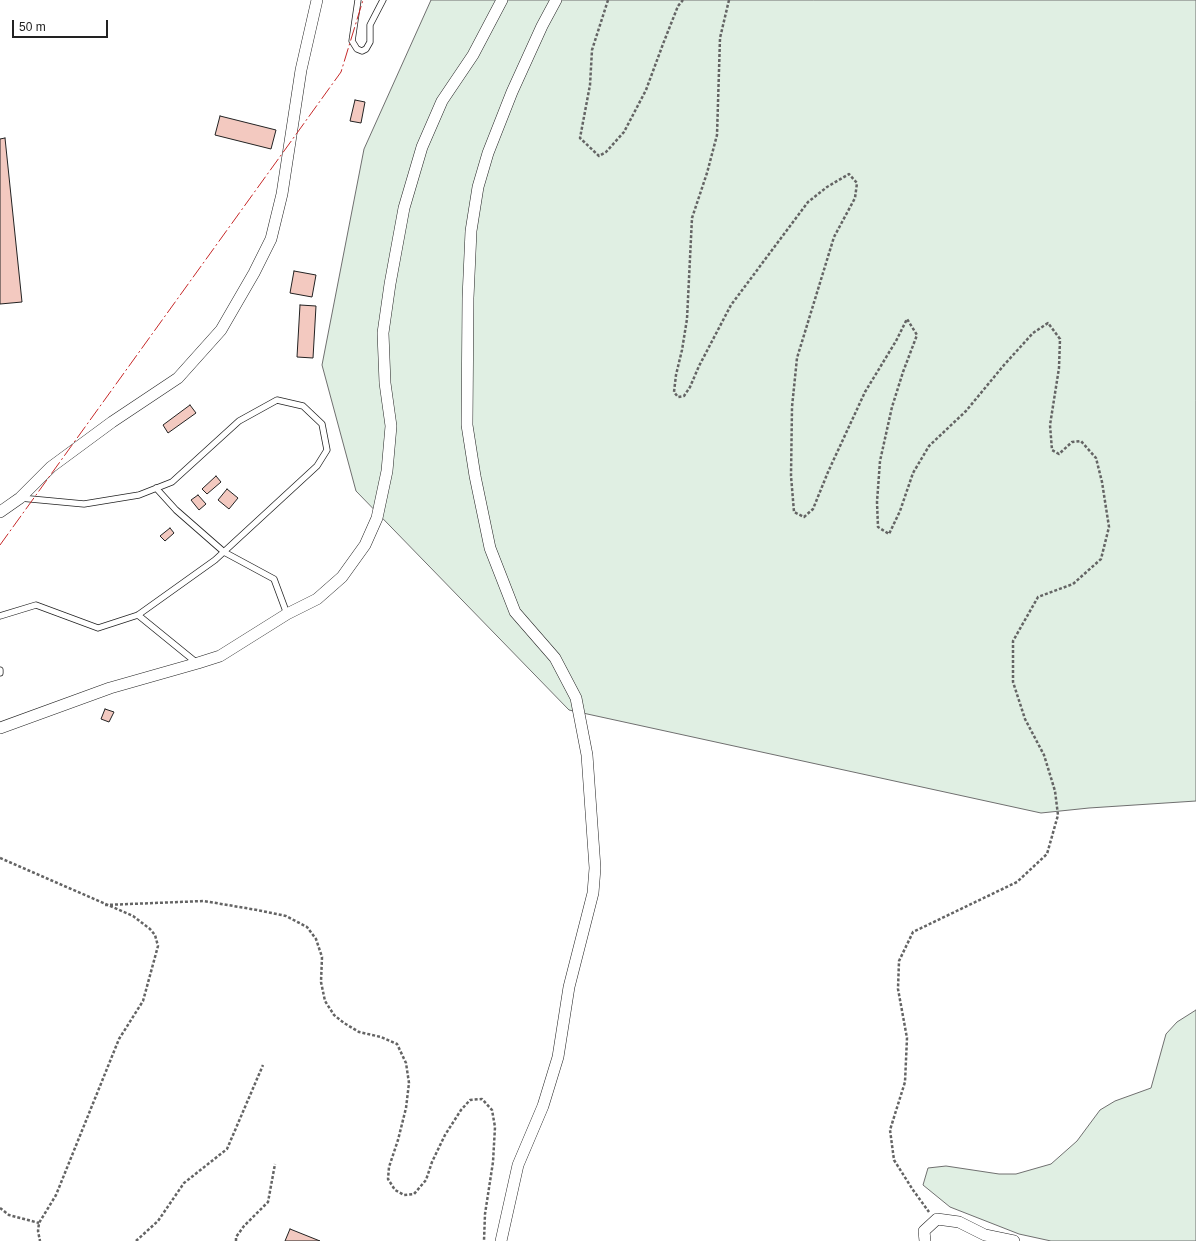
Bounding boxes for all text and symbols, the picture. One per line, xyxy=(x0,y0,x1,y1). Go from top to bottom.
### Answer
scale bar xyxy=(14,12,110,38)
text: 50 m xyxy=(19,20,46,34)

